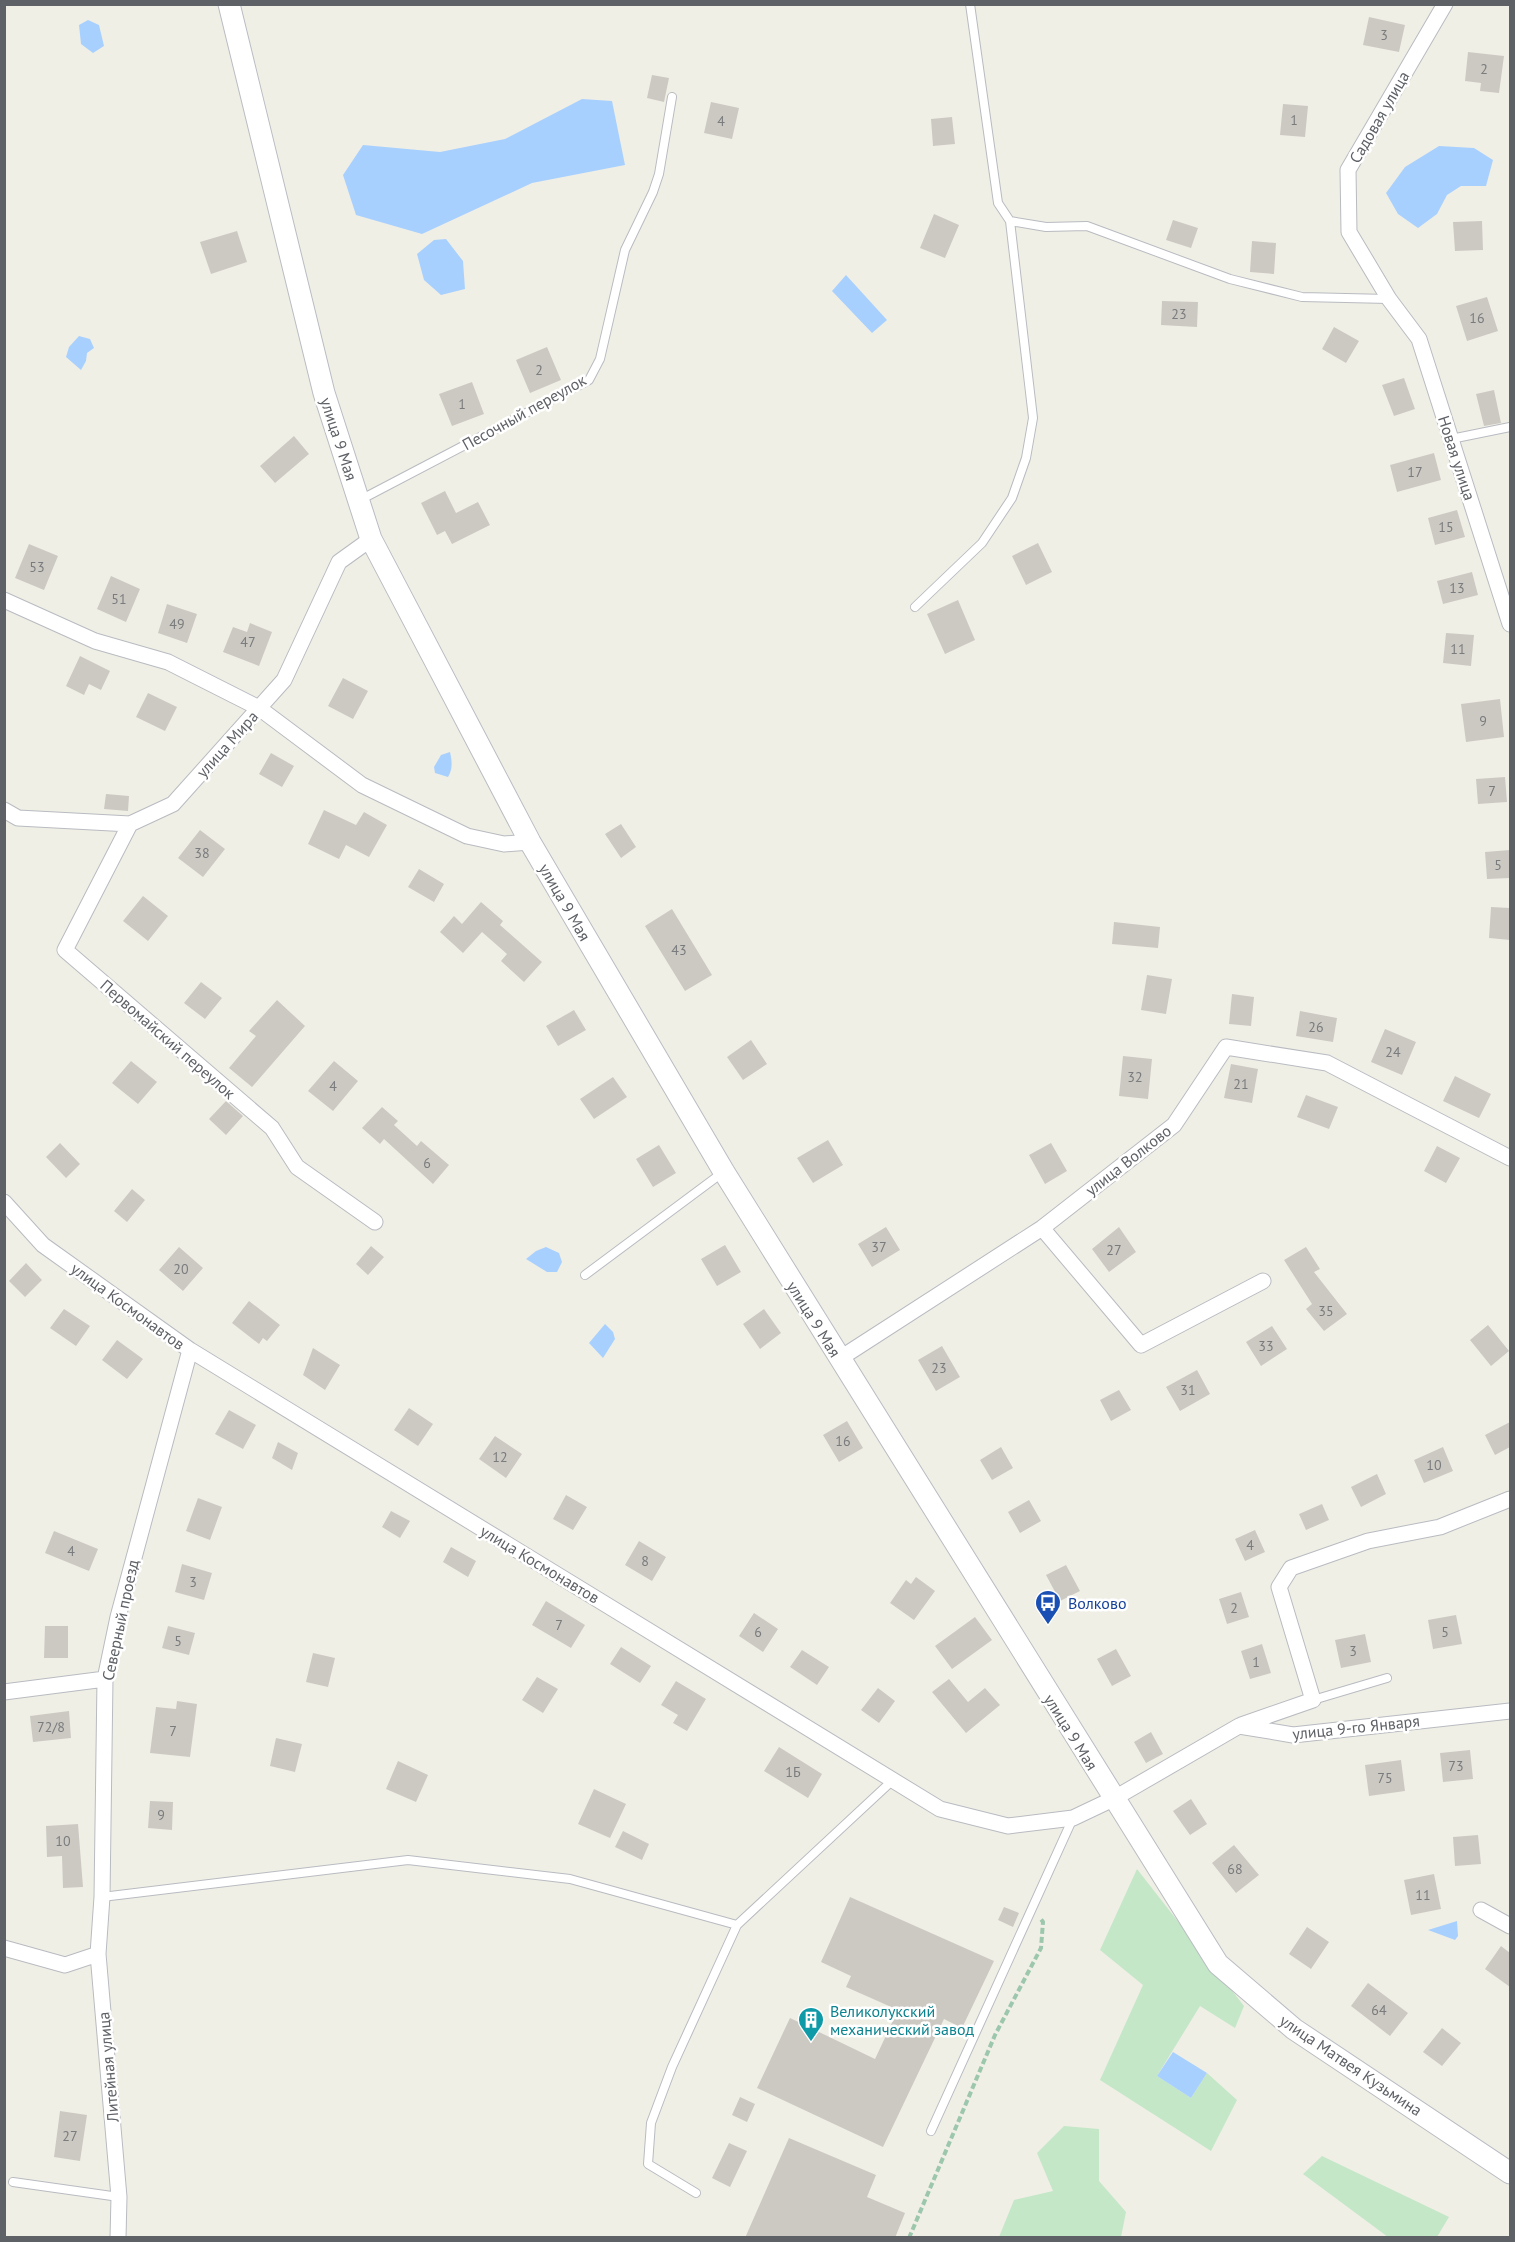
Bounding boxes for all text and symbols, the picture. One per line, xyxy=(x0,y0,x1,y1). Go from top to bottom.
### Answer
house number: 3 xyxy=(1380,26,1388,44)
house number: 2 xyxy=(1480,60,1488,78)
street label: Садовая улица xyxy=(1345,67,1413,167)
house number: 1 xyxy=(1290,111,1298,129)
house number: 4 xyxy=(717,112,725,130)
house number: 23 xyxy=(1171,305,1187,323)
house number: 16 xyxy=(1469,309,1485,327)
house number: 2 xyxy=(535,361,543,379)
street label: Песочный переулок xyxy=(459,369,590,454)
street label: улица 9 Мая xyxy=(316,395,362,483)
house number: 1 xyxy=(458,395,466,413)
street label: Новая улица xyxy=(1434,413,1480,503)
house number: 17 xyxy=(1407,463,1423,481)
house number: 15 xyxy=(1438,518,1454,536)
house number: 53 xyxy=(29,558,45,576)
house number: 13 xyxy=(1449,579,1465,597)
house number: 51 xyxy=(111,590,127,608)
house number: 49 xyxy=(169,615,185,633)
house number: 47 xyxy=(240,633,256,651)
house number: 11 xyxy=(1450,640,1466,658)
street label: улица Мира xyxy=(192,706,262,782)
house number: 9 xyxy=(1479,712,1487,730)
house number: 7 xyxy=(1488,782,1496,800)
house number: 38 xyxy=(194,844,210,862)
house number: 5 xyxy=(1494,856,1502,874)
street label: улица 9 Мая xyxy=(535,860,595,944)
house number: 43 xyxy=(671,941,687,959)
street label: Первомайский переулок xyxy=(96,975,240,1103)
house number: 26 xyxy=(1308,1018,1324,1036)
house number: 24 xyxy=(1385,1043,1401,1061)
house number: 32 xyxy=(1127,1068,1143,1086)
house number: 21 xyxy=(1233,1075,1249,1093)
house number: 4 xyxy=(329,1077,337,1095)
street label: улица Волково xyxy=(1081,1120,1175,1200)
house number: 6 xyxy=(423,1154,431,1172)
house number: 37 xyxy=(871,1238,887,1256)
house number: 27 xyxy=(1106,1241,1122,1259)
street label: улица Космонавтов xyxy=(67,1258,189,1354)
house number: 20 xyxy=(173,1260,189,1278)
street label: улица 9 Мая xyxy=(783,1277,845,1361)
house number: 35 xyxy=(1318,1302,1334,1320)
house number: 33 xyxy=(1258,1337,1274,1355)
house number: 23 xyxy=(931,1359,947,1377)
house number: 31 xyxy=(1180,1381,1196,1399)
house number: 16 xyxy=(835,1432,851,1450)
house number: 12 xyxy=(492,1448,508,1466)
house number: 10 xyxy=(1426,1456,1442,1474)
street label: улица Космонавтов xyxy=(477,1520,603,1608)
house number: 4 xyxy=(1246,1536,1254,1554)
house number: 4 xyxy=(67,1542,75,1560)
house number: 8 xyxy=(641,1552,649,1570)
street label: Северный проезд xyxy=(97,1557,143,1682)
house number: 3 xyxy=(189,1573,197,1591)
bus stop icon: Волково xyxy=(1033,1588,1063,1626)
place label: Волково xyxy=(1068,1593,1126,1613)
house number: 2 xyxy=(1230,1599,1238,1617)
house number: 7 xyxy=(555,1616,563,1634)
house number: 6 xyxy=(754,1623,762,1641)
house number: 5 xyxy=(1441,1623,1449,1641)
house number: 5 xyxy=(174,1632,182,1650)
house number: 3 xyxy=(1349,1642,1357,1660)
house number: 1 xyxy=(1252,1653,1260,1671)
street label: улица 9 Мая xyxy=(1040,1690,1102,1774)
street label: улица 9-го Января xyxy=(1291,1710,1421,1744)
house number: 72/8 xyxy=(37,1718,65,1736)
house number: 7 xyxy=(169,1722,177,1740)
house number: 73 xyxy=(1448,1757,1464,1775)
house number: 1Б xyxy=(785,1763,801,1781)
house number: 75 xyxy=(1377,1769,1393,1787)
house number: 9 xyxy=(157,1806,165,1824)
house number: 10 xyxy=(55,1832,71,1850)
house number: 68 xyxy=(1227,1860,1243,1878)
house number: 11 xyxy=(1415,1886,1431,1904)
place label: Великолукский механический завод xyxy=(830,2001,975,2039)
house number: 64 xyxy=(1371,2001,1387,2019)
building icon: Великолукский механический завод xyxy=(796,2005,826,2043)
street label: улица Матвея Кузьмина xyxy=(1276,2010,1426,2120)
street label: Литейная улица xyxy=(93,2011,123,2124)
house number: 27 xyxy=(62,2127,78,2145)

